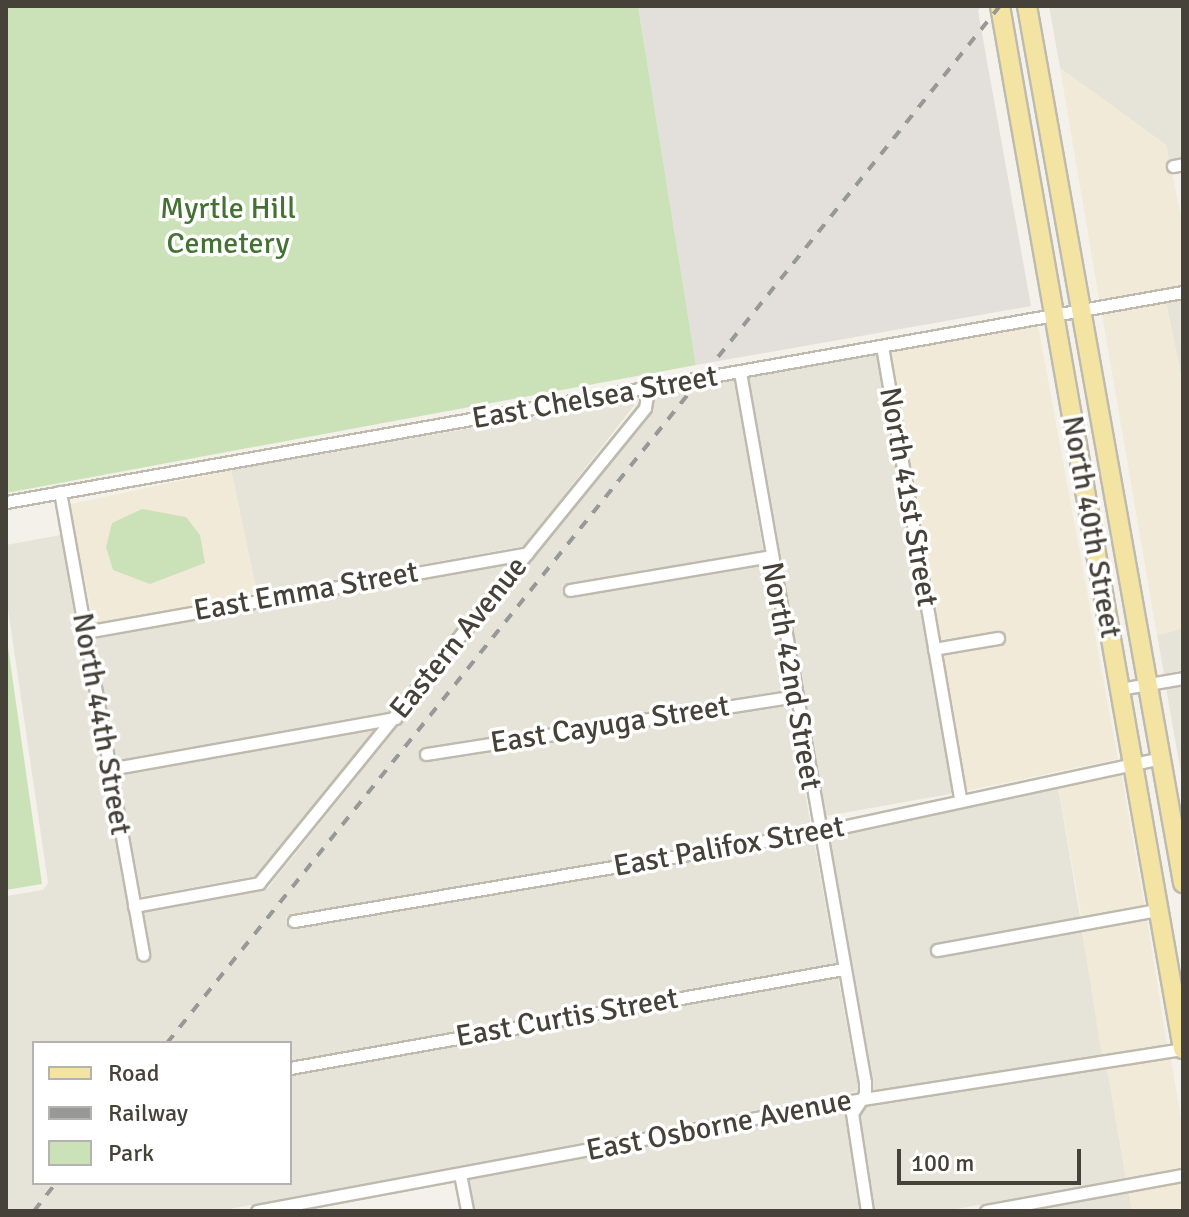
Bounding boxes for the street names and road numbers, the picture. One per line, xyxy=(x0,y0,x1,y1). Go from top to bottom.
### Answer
street label: East Chelsea Street xyxy=(469,359,721,437)
street label: North 41st Street xyxy=(871,385,945,609)
street label: North 40th Street xyxy=(1054,413,1128,641)
street label: Eastern Avenue xyxy=(383,550,535,726)
street label: East Emma Street xyxy=(191,555,421,629)
street label: North 42nd Street xyxy=(753,559,829,793)
street label: North 44th Street xyxy=(64,610,138,838)
street label: East Cayuga Street xyxy=(488,688,732,762)
street label: East Palifox Street xyxy=(611,809,847,885)
street label: East Curtis Street xyxy=(453,981,681,1055)
street label: East Osborne Avenue xyxy=(583,1083,855,1169)

